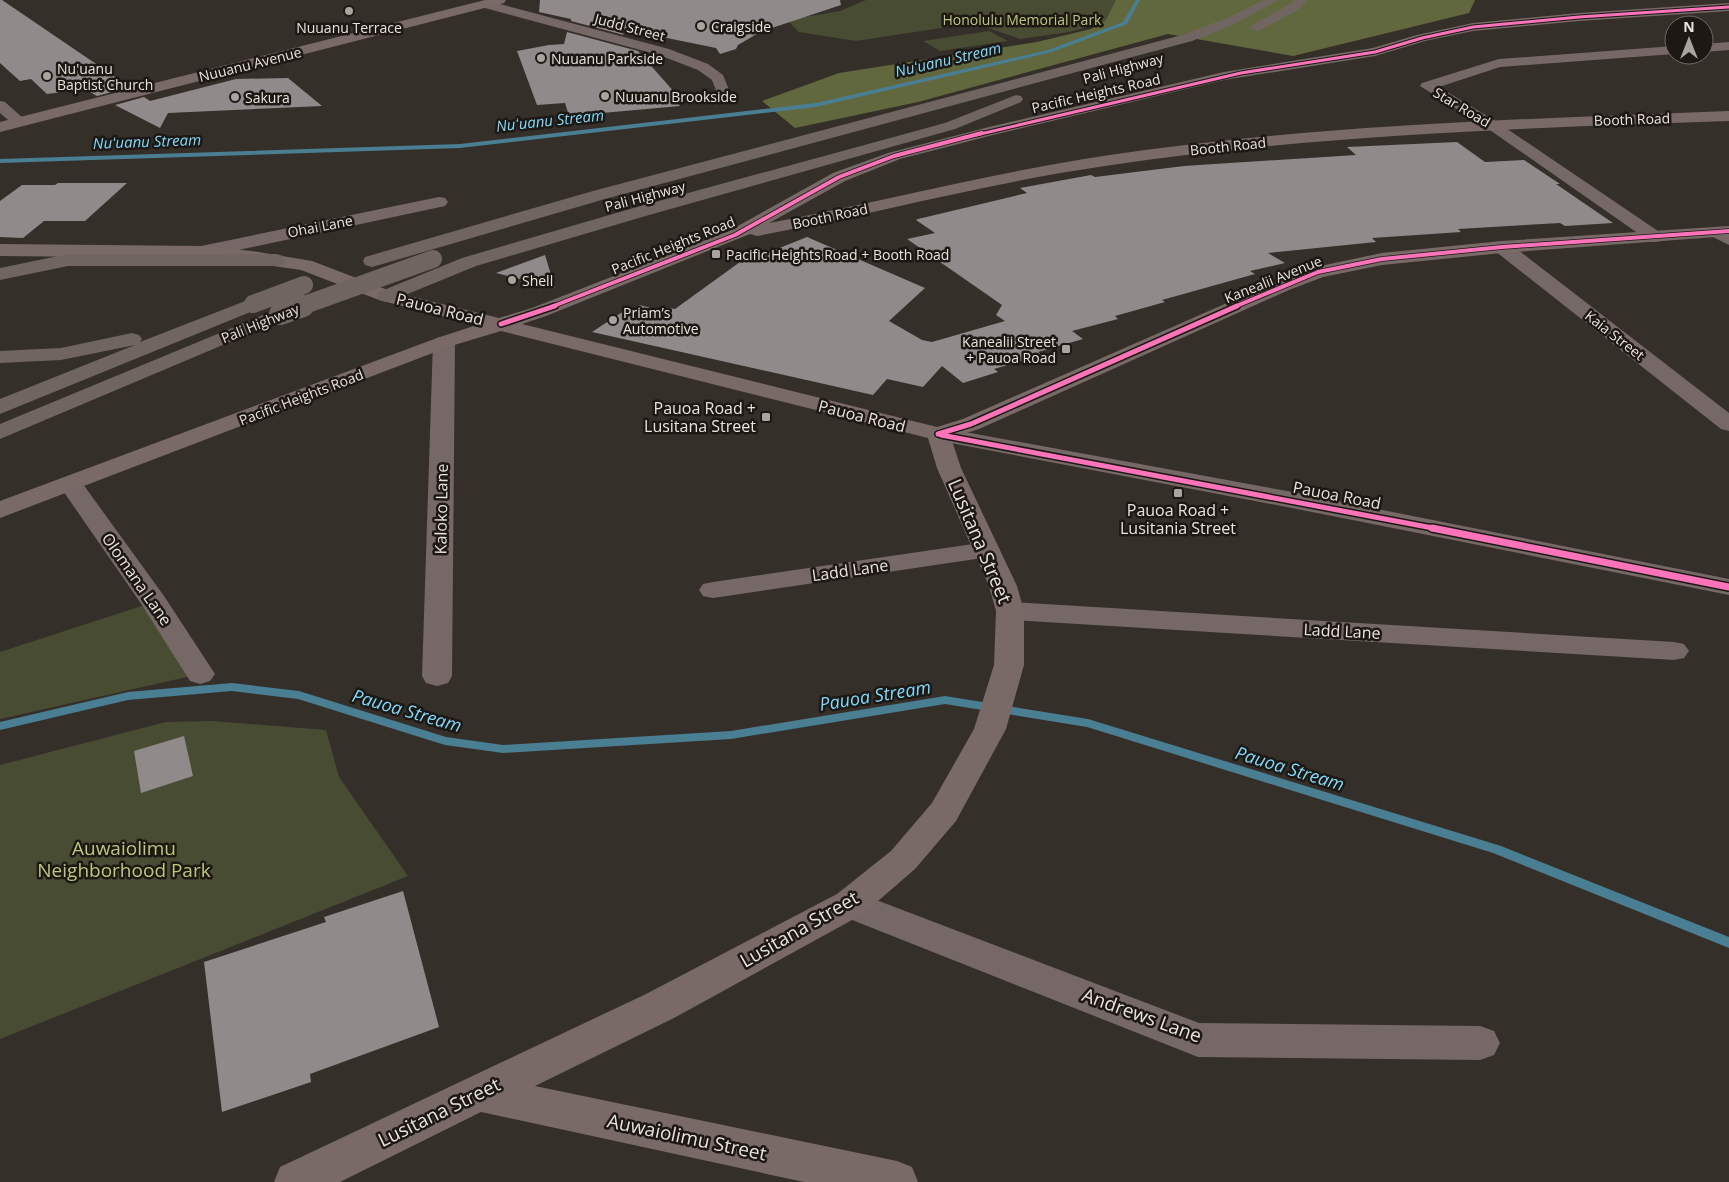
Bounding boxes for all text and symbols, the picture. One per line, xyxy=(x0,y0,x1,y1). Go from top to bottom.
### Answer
marker: Nuuanu Terrace xyxy=(343,5,355,17)
street label: Judd Street xyxy=(591,8,667,46)
park label: Honolulu Memorial Park xyxy=(943,10,1102,29)
north arrow xyxy=(1664,15,1714,65)
place label: Craigside xyxy=(711,17,771,36)
text: N xyxy=(1683,17,1695,36)
place label: Nuuanu Terrace xyxy=(296,18,402,37)
marker: Craigside xyxy=(695,20,707,32)
water label: Nuʻuanu Stream xyxy=(893,37,1003,81)
street label: Nuuanu Avenue xyxy=(197,42,303,86)
street label: Pali Highway xyxy=(1081,48,1166,88)
place label: Nuuanu Parkside xyxy=(551,49,663,68)
marker: Nuuanu Parkside xyxy=(535,52,547,64)
place label: Nu'uanu Baptist Church xyxy=(57,59,153,94)
street label: Pacific Heights Road xyxy=(1030,69,1162,117)
marker: Nu'uanu Baptist Church xyxy=(41,70,53,82)
street label: Star Road xyxy=(1430,83,1494,131)
place label: Nuuanu Brookside xyxy=(615,87,737,106)
place label: Sakura xyxy=(245,88,290,107)
marker: Nuuanu Brookside xyxy=(599,90,611,102)
marker: Sakura xyxy=(229,91,241,103)
water label: Nuʻuanu Stream xyxy=(495,104,605,136)
street label: Booth Road xyxy=(1593,108,1671,130)
water label: Nuʻuanu Stream xyxy=(93,129,201,153)
street label: Booth Road xyxy=(1189,133,1267,159)
street label: Pali Highway xyxy=(603,176,688,216)
street label: Booth Road xyxy=(791,199,869,233)
street label: Ohai Lane xyxy=(286,210,354,242)
street label: Pacific Heights Road xyxy=(608,212,738,278)
place label: Pacific Heights Road + Booth Road xyxy=(726,245,949,264)
marker: Pacific Heights Road + Booth Road xyxy=(710,248,722,260)
street label: Kanealii Avenue xyxy=(1221,251,1325,307)
place label: Shell xyxy=(522,271,553,290)
marker: Shell xyxy=(506,274,518,286)
street label: Pauoa Road xyxy=(394,288,486,330)
street label: Pali Highway xyxy=(218,298,303,347)
place label: Priam’s Automotive xyxy=(623,303,699,338)
street label: Kaia Street xyxy=(1581,306,1649,364)
marker: Priam’s Automotive xyxy=(607,314,619,326)
place label: Kanealii Street + Pauoa Road xyxy=(962,332,1056,367)
marker: Kanealii Street + Pauoa Road xyxy=(1060,343,1072,355)
street label: Pacific Heights Road xyxy=(236,365,366,429)
street label: Pauoa Road xyxy=(816,395,908,437)
place label: Pauoa Road + Lusitana Street xyxy=(644,397,756,437)
marker: Pauoa Road + Lusitana Street xyxy=(760,411,772,423)
street label: Kaloko Lane xyxy=(429,464,453,554)
street label: Lusitana Street xyxy=(942,475,1018,607)
street label: Pauoa Road xyxy=(1291,476,1383,514)
marker: Pauoa Road + Lusitania Street xyxy=(1172,487,1184,499)
place label: Pauoa Road + Lusitania Street xyxy=(1120,499,1236,539)
street label: Olomana Lane xyxy=(97,528,177,630)
street label: Ladd Lane xyxy=(810,554,890,586)
street label: Ladd Lane xyxy=(1303,618,1381,644)
water label: Pauoa Stream xyxy=(817,674,933,716)
water label: Pauoa Stream xyxy=(350,683,464,737)
water label: Pauoa Stream xyxy=(1233,740,1347,796)
park label: Auwaiolimu Neighborhood Park xyxy=(37,835,211,883)
street label: Lusitana Street xyxy=(735,884,863,974)
street label: Andrews Lane xyxy=(1079,981,1205,1049)
street label: Lusitana Street xyxy=(374,1071,505,1153)
street label: Auwaiolimu Street xyxy=(605,1107,769,1167)

